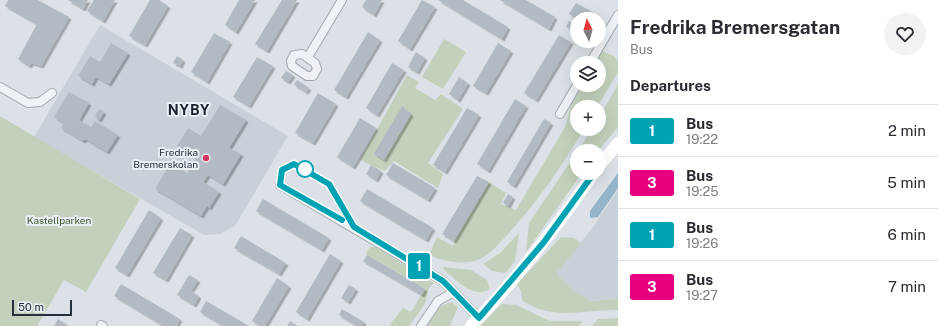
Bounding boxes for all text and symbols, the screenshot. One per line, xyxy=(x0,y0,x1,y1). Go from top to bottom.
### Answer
north arrow xyxy=(570,12,606,48)
map controls xyxy=(570,12,606,180)
button: heart xyxy=(884,13,926,55)
text: Fredrika Bremersgatan xyxy=(630,16,840,38)
text: Bus xyxy=(630,42,653,57)
button: layers xyxy=(570,56,606,92)
text: Departures xyxy=(630,77,711,94)
button: + xyxy=(570,100,606,136)
district label: NYBY xyxy=(168,102,210,118)
text: Bus xyxy=(686,115,713,132)
text: 2 min xyxy=(888,122,926,139)
text: 1 xyxy=(649,123,655,139)
text: 19:22 xyxy=(686,132,718,147)
button: − xyxy=(570,144,606,180)
place label: Fredrika Bremerskolan xyxy=(133,146,198,170)
marker: Fredrika Bremerskolan xyxy=(201,153,211,163)
unlabelled marker xyxy=(296,160,314,178)
text: Bus xyxy=(686,167,713,184)
text: 5 min xyxy=(887,174,926,191)
text: 3 xyxy=(647,175,657,191)
text: 19:25 xyxy=(686,184,719,199)
park label: Kastellparken xyxy=(27,214,92,226)
text: Bus xyxy=(686,219,713,236)
text: 6 min xyxy=(888,226,926,243)
text: 1 xyxy=(649,227,655,243)
text: 19:26 xyxy=(686,236,718,251)
line badge: 1 xyxy=(406,253,432,279)
text: 1 xyxy=(416,258,422,274)
text: Bus xyxy=(686,271,713,288)
text: 7 min xyxy=(888,278,926,295)
text: 3 xyxy=(647,279,657,295)
text: 19:27 xyxy=(686,288,718,303)
scale bar xyxy=(12,298,72,317)
text: 50 m xyxy=(18,301,44,313)

